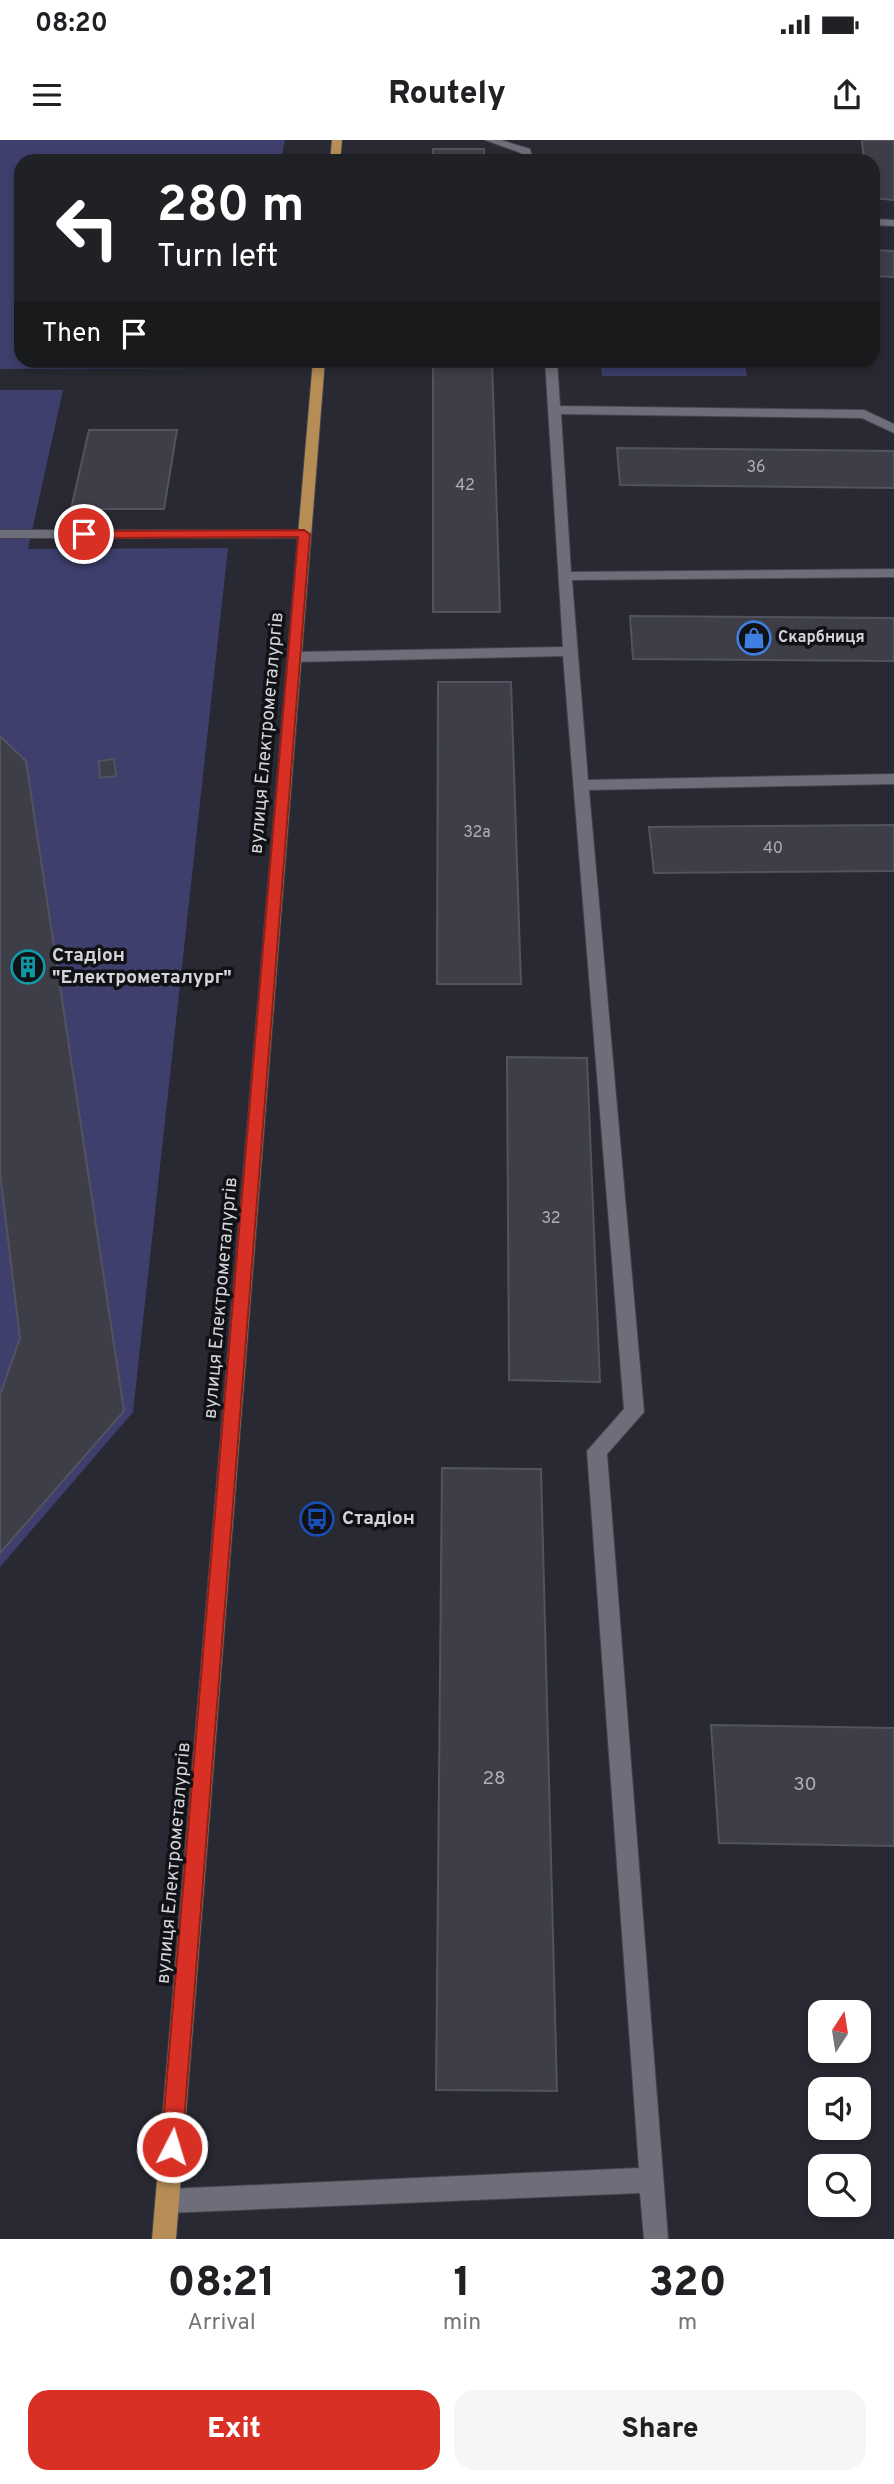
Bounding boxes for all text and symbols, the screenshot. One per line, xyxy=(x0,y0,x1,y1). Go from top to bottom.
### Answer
text: 08:20 xyxy=(35,8,108,41)
text: Routely xyxy=(388,75,506,115)
icon: menu xyxy=(28,76,66,114)
icon: share xyxy=(828,76,866,114)
text: 280 m xyxy=(157,177,304,239)
icon: left xyxy=(42,182,133,273)
text: Turn left xyxy=(157,238,278,278)
icon: arrive xyxy=(115,315,153,353)
text: Then xyxy=(42,318,101,351)
house number: 36 xyxy=(746,458,766,478)
house number: 42 xyxy=(455,476,475,496)
pin xyxy=(54,504,114,564)
icon: arrive xyxy=(65,515,103,553)
street label: вулиця Електрометалургів xyxy=(244,611,290,855)
shop icon: Скарбниця xyxy=(735,619,773,657)
place label: Скарбниця xyxy=(778,628,865,648)
house number: 32а xyxy=(463,823,491,843)
house number: 40 xyxy=(763,839,783,859)
place label: Стадіон "Електрометалург" xyxy=(52,944,232,990)
building icon: Стадіон "Електрометалург" xyxy=(9,948,47,986)
street label: вулиця Електрометалургів xyxy=(198,1176,244,1420)
house number: 32 xyxy=(541,1209,561,1229)
bus stop icon: Стадіон xyxy=(298,1500,336,1538)
place label: Стадіон xyxy=(342,1507,415,1531)
street label: вулиця Електрометалургів xyxy=(151,1741,197,1985)
house number: 28 xyxy=(482,1767,506,1791)
house number: 30 xyxy=(793,1773,817,1797)
north arrow xyxy=(808,2000,872,2063)
map controls xyxy=(808,2000,871,2217)
button: sound xyxy=(808,2077,871,2140)
position arrow xyxy=(135,2110,209,2184)
button: search xyxy=(808,2154,871,2217)
text: 08:21 xyxy=(168,2258,275,2311)
text: 1 xyxy=(453,2258,471,2311)
text: 320 xyxy=(649,2258,726,2311)
text: Arrival xyxy=(187,2309,256,2338)
text: min xyxy=(443,2309,481,2338)
text: m xyxy=(678,2309,697,2338)
button: Exit xyxy=(28,2390,440,2470)
button: Share xyxy=(454,2390,866,2470)

